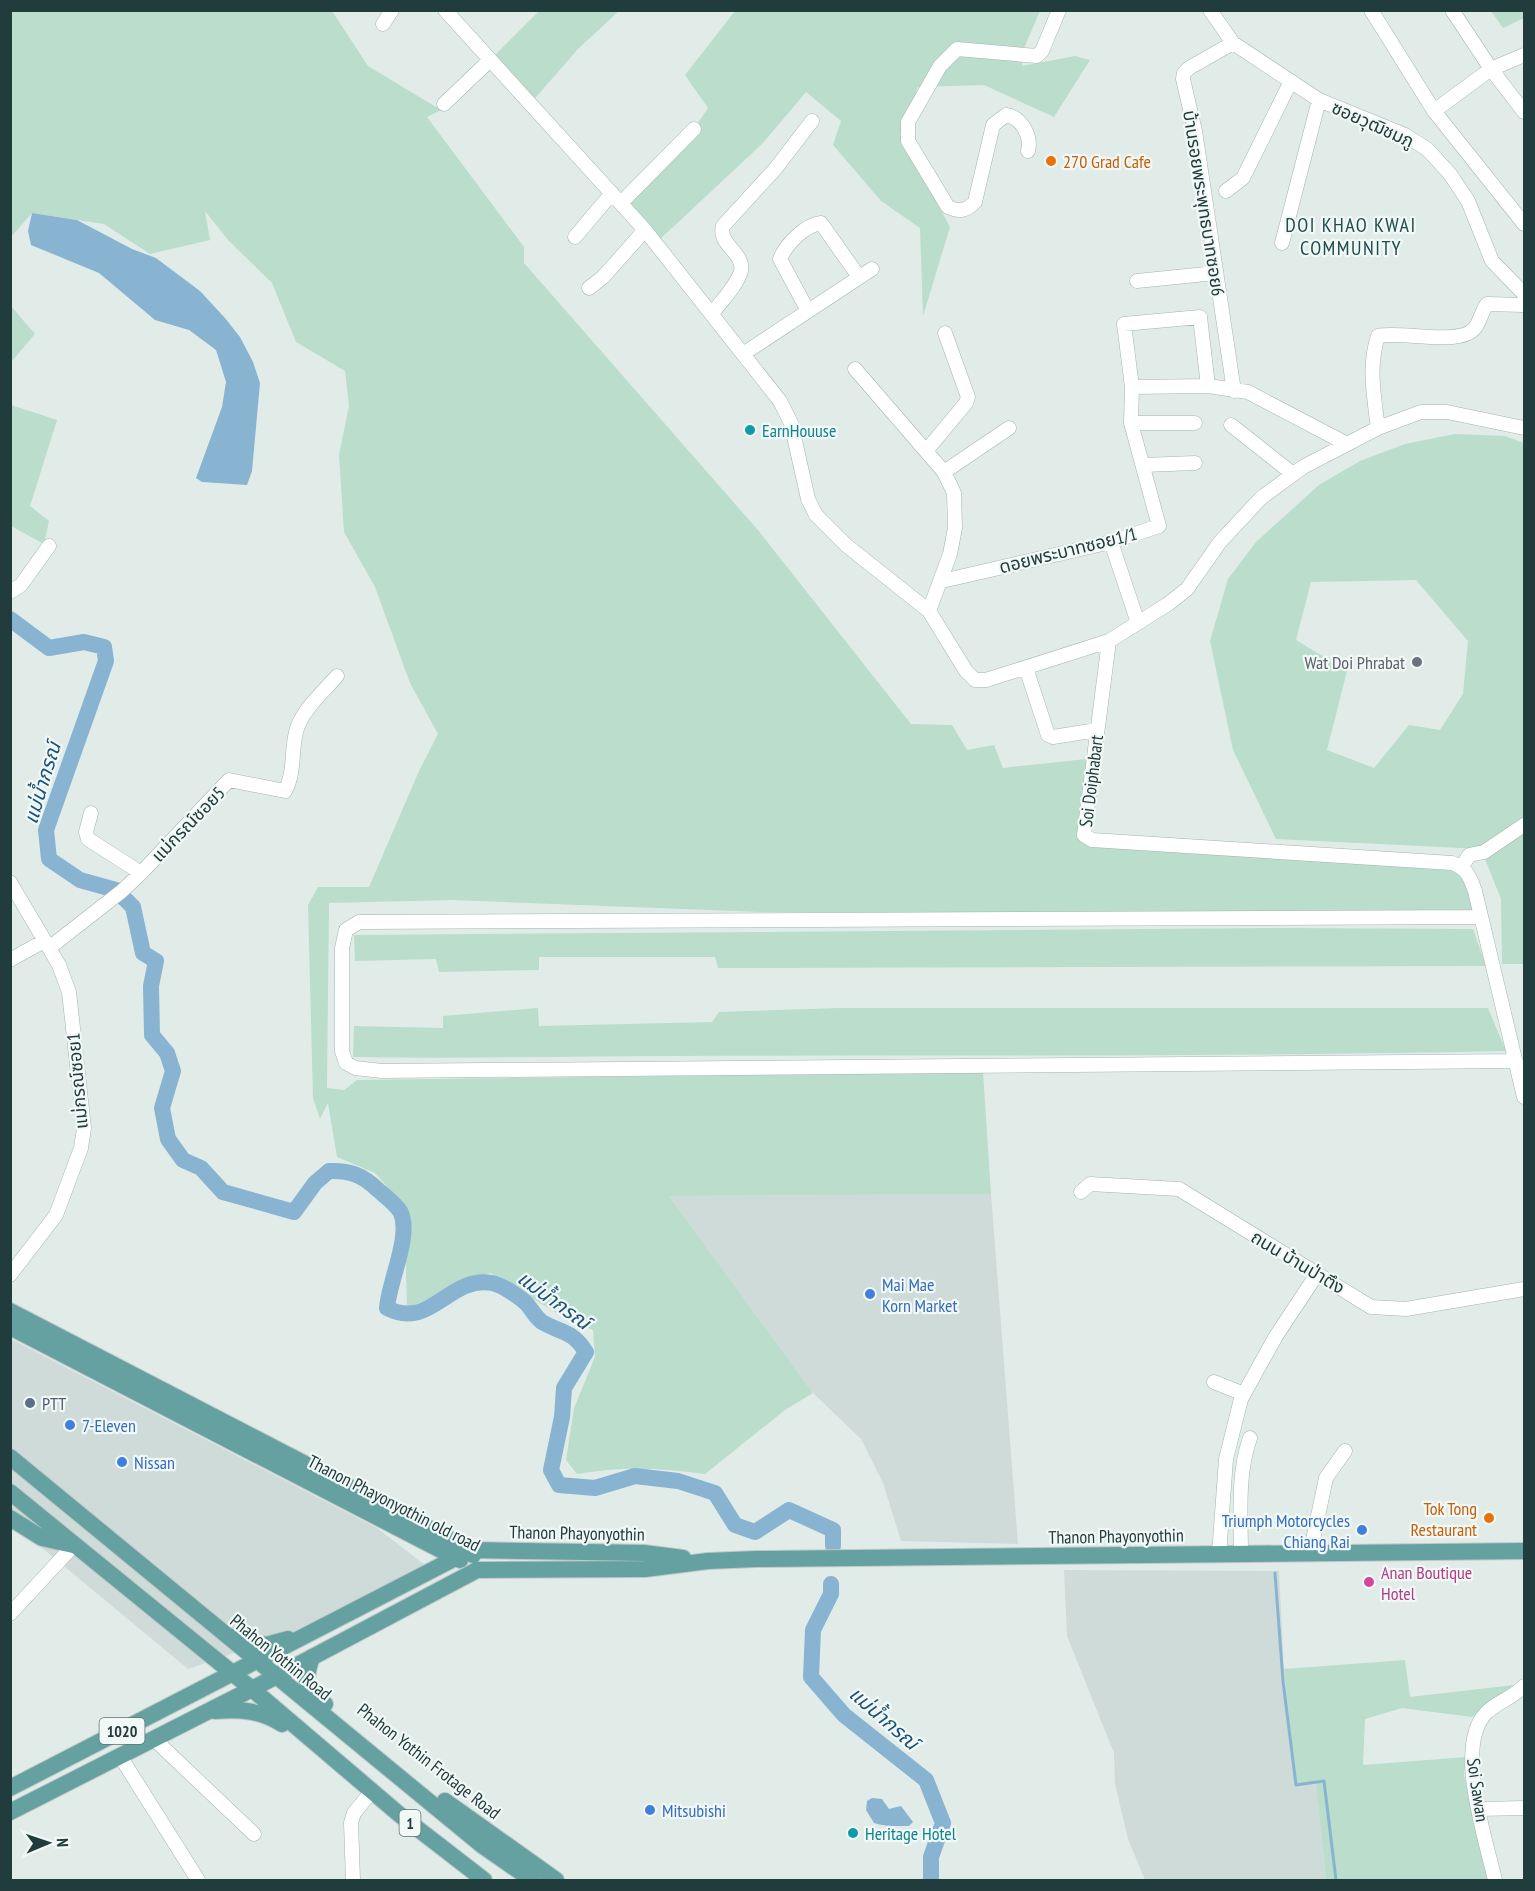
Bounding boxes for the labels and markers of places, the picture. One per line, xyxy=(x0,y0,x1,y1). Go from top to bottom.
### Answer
place label: 270 Grad Cafe xyxy=(1063,150,1151,173)
marker: 270 Grad Cafe xyxy=(1044,154,1058,168)
place label: EarnHouuse xyxy=(762,419,836,442)
marker: EarnHouuse xyxy=(743,423,757,437)
place label: Wat Doi Phrabat xyxy=(1304,651,1405,674)
marker: Wat Doi Phrabat xyxy=(1410,655,1424,669)
place label: Mai Mae Korn Market xyxy=(882,1273,957,1317)
marker: Mai Mae Korn Market xyxy=(863,1287,877,1301)
place label: PTT xyxy=(42,1392,66,1415)
marker: PTT xyxy=(23,1396,37,1410)
place label: 7-Eleven xyxy=(82,1414,136,1437)
marker: 7-Eleven xyxy=(63,1418,77,1432)
place label: Nissan xyxy=(134,1451,175,1474)
marker: Nissan xyxy=(115,1455,129,1469)
place label: Tok Tong Restaurant xyxy=(1411,1497,1477,1541)
place label: Triumph Motorcycles Chiang Rai xyxy=(1222,1509,1350,1553)
marker: Tok Tong Restaurant xyxy=(1482,1511,1496,1525)
marker: Triumph Motorcycles Chiang Rai xyxy=(1355,1523,1369,1537)
place label: Anan Boutique Hotel xyxy=(1381,1561,1472,1605)
marker: Anan Boutique Hotel xyxy=(1362,1575,1376,1589)
place label: Mitsubishi xyxy=(662,1799,726,1822)
marker: Mitsubishi xyxy=(643,1803,657,1817)
place label: Heritage Hotel xyxy=(865,1822,957,1845)
marker: Heritage Hotel xyxy=(846,1826,860,1840)

